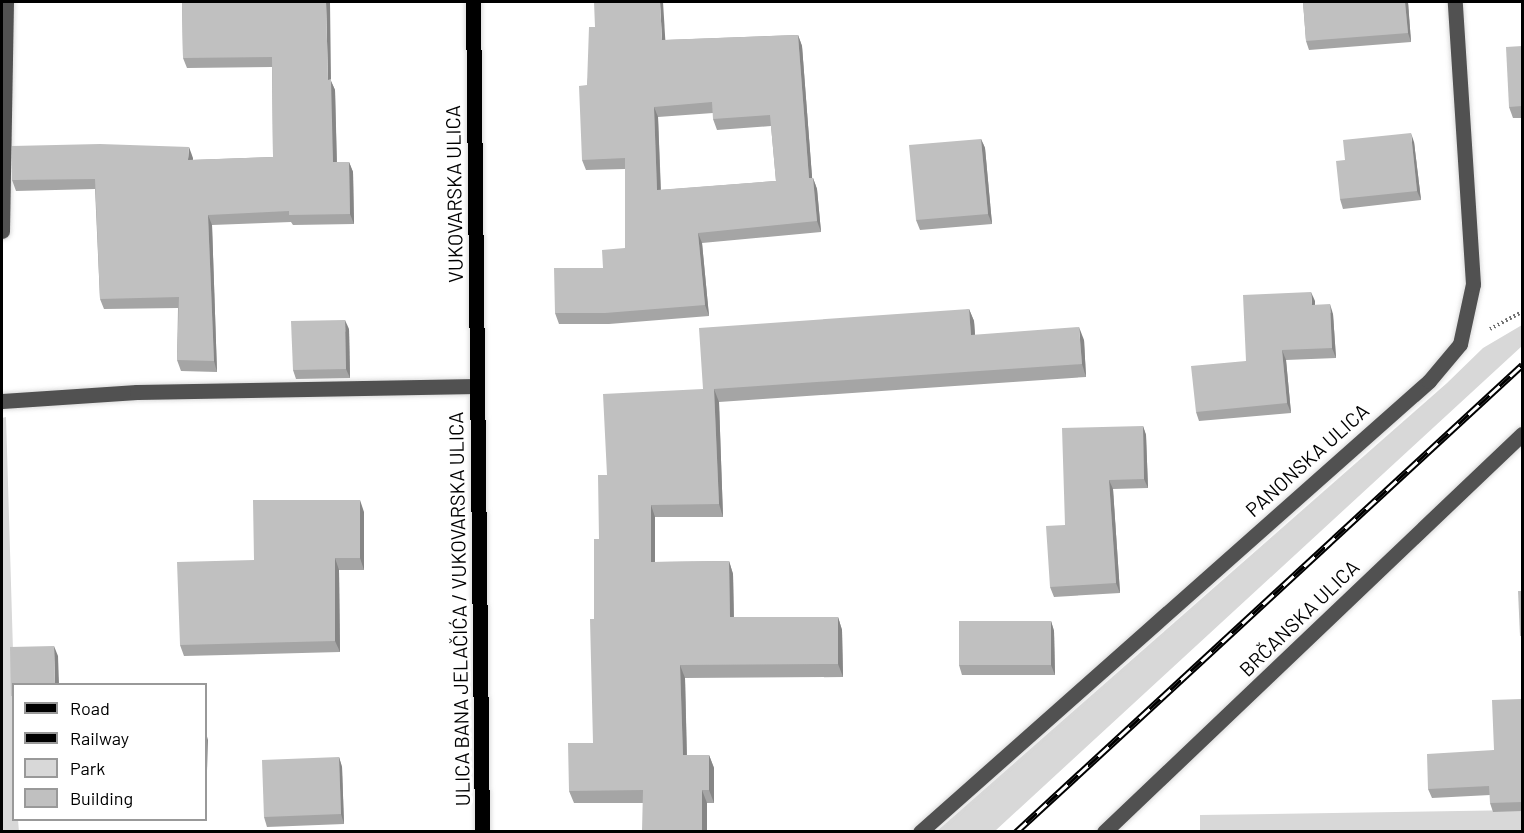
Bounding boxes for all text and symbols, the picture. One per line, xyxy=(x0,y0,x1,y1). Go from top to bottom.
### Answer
street label: VUKOVARSKA ULICA xyxy=(440,105,468,283)
street label: PANONSKA ULICA xyxy=(1241,398,1373,522)
street label: ULICA BANA JELAČIĆA / VUKOVARSKA ULICA xyxy=(444,412,474,806)
street label: BRČANSKA ULICA xyxy=(1234,555,1364,681)
legend xyxy=(12,683,207,821)
text: Road xyxy=(70,697,110,719)
text: Railway xyxy=(70,727,129,749)
text: Park xyxy=(70,757,105,779)
text: Building xyxy=(70,787,133,809)

